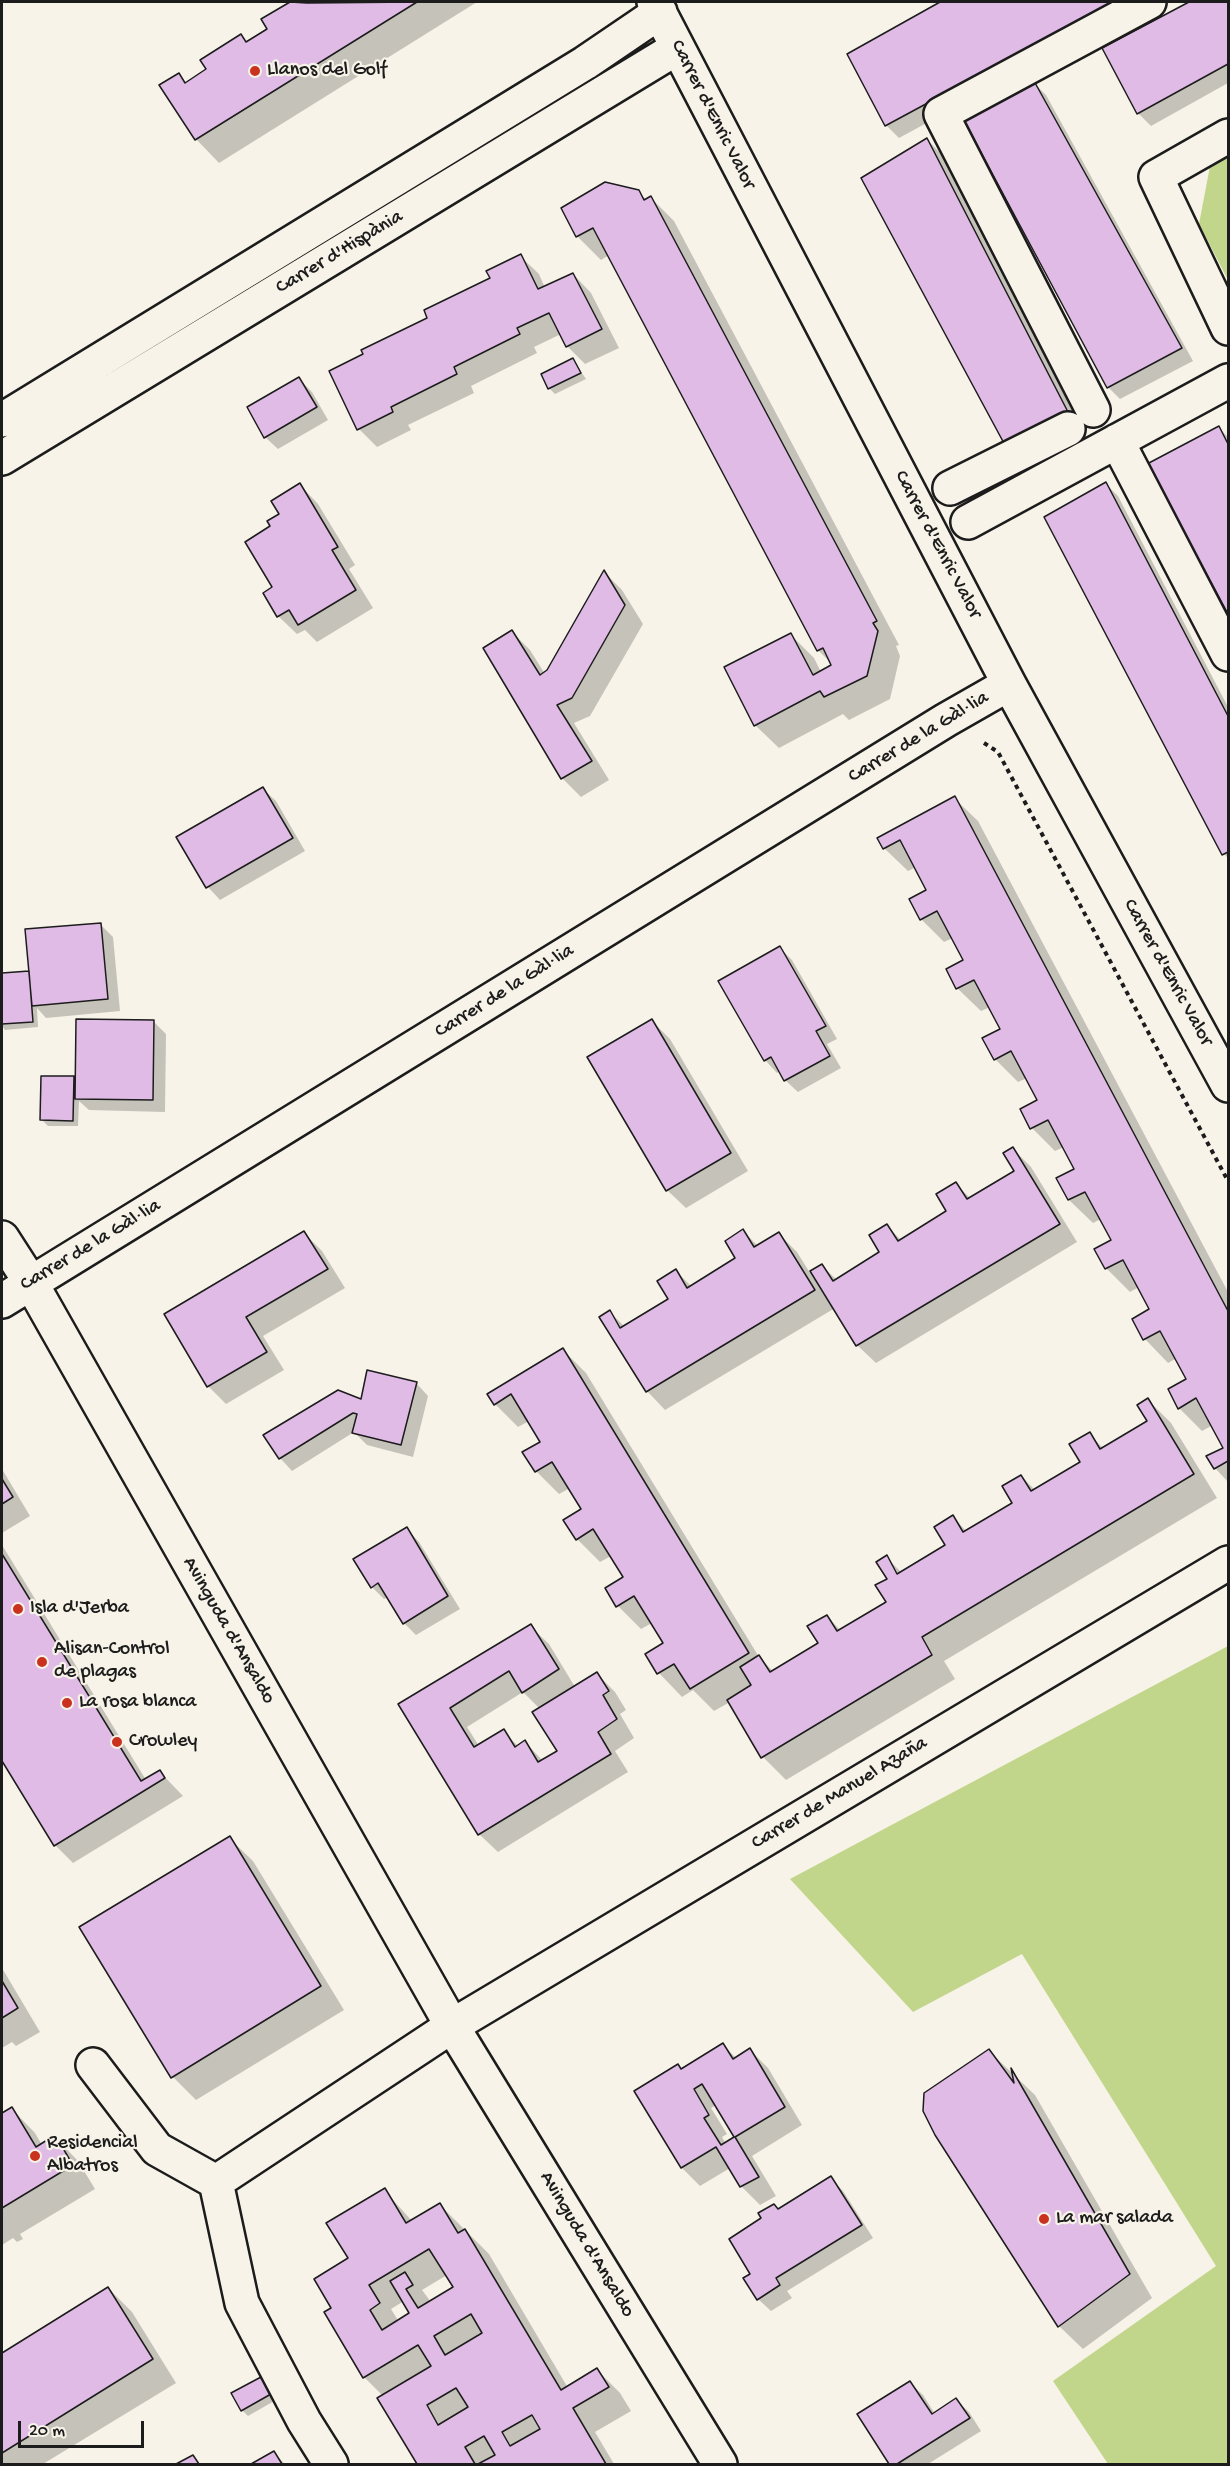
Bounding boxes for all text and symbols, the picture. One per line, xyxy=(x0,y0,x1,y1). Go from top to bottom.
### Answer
street label: Carrer d'Enric Valor xyxy=(664,36,760,194)
place label: Llanos del Golf xyxy=(267,59,387,83)
marker: Llanos del Golf xyxy=(248,64,262,78)
street label: Carrer d'Hispània xyxy=(272,206,408,300)
street label: Carrer d'Enric Valor xyxy=(888,467,986,623)
street label: Carrer de la Gàl·lia xyxy=(844,687,994,789)
street label: Carrer d'Enric Valor xyxy=(1117,895,1217,1051)
street label: Carrer de la Gàl·lia xyxy=(431,940,579,1044)
street label: Carrer de la Gàl·lia xyxy=(16,1195,166,1297)
street label: Avinguda d'Ansaldo xyxy=(176,1553,280,1709)
place label: Isla d'Jerba xyxy=(30,1597,129,1621)
marker: Isla d'Jerba xyxy=(11,1602,25,1616)
place label: Alisan-Control de plagas xyxy=(54,1638,170,1685)
marker: Alisan-Control de plagas xyxy=(35,1655,49,1669)
place label: La rosa blanca xyxy=(79,1691,196,1715)
marker: La rosa blanca xyxy=(60,1696,74,1710)
place label: Crowley xyxy=(129,1730,197,1754)
street label: Carrer de Manuel Azaña xyxy=(748,1732,932,1856)
marker: Crowley xyxy=(110,1735,124,1749)
place label: Residencial Albatros xyxy=(47,2132,138,2179)
marker: Residencial Albatros xyxy=(28,2149,42,2163)
street label: Avinguda d'Ansaldo xyxy=(533,2168,639,2322)
place label: La mar salada xyxy=(1056,2207,1173,2231)
marker: La mar salada xyxy=(1037,2212,1051,2226)
scale bar xyxy=(21,2409,147,2447)
text: 20 m xyxy=(29,2421,65,2442)

